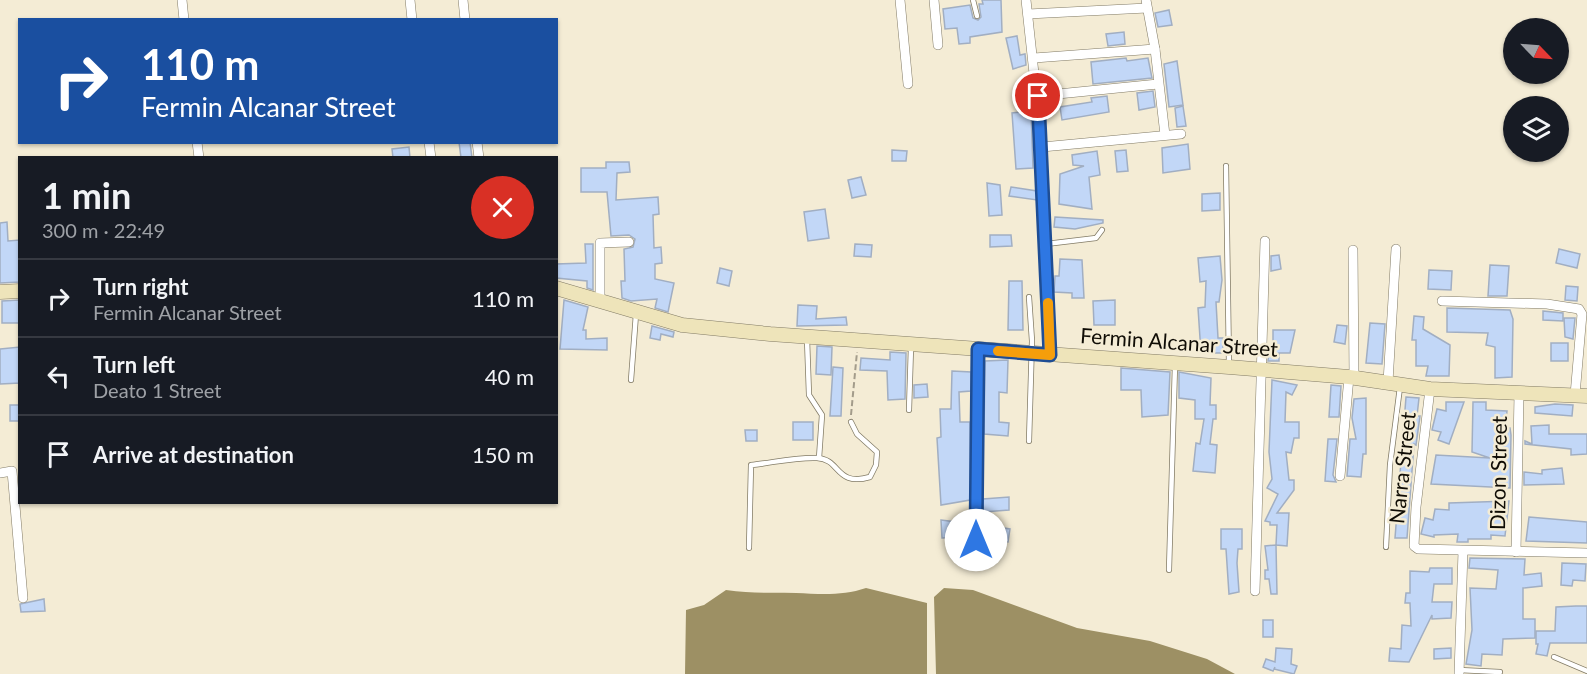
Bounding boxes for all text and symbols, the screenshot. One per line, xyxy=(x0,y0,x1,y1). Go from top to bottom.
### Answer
north arrow xyxy=(1503,18,1569,84)
map controls xyxy=(1503,18,1569,162)
text: 110 m xyxy=(141,39,259,89)
icon: right xyxy=(42,42,120,120)
pin xyxy=(1012,70,1063,121)
icon: arrive xyxy=(1021,79,1054,112)
text: Fermin Alcanar Street xyxy=(141,90,396,123)
button: layers xyxy=(1503,96,1569,162)
text: 1 min xyxy=(42,173,131,217)
button: close xyxy=(471,176,534,239)
text: 300 m · 22:49 xyxy=(42,218,165,242)
text: Turn right xyxy=(93,273,188,300)
icon: right xyxy=(42,282,75,315)
text: 110 m xyxy=(472,285,534,312)
text: Fermin Alcanar Street xyxy=(93,300,282,324)
street label: Fermin Alcanar Street xyxy=(1079,322,1279,361)
text: Turn left xyxy=(93,351,175,378)
icon: left xyxy=(42,360,75,393)
text: 40 m xyxy=(485,363,534,390)
text: Deato 1 Street xyxy=(93,378,221,402)
street label: Narra Street xyxy=(1383,410,1420,525)
street label: Dizon Street xyxy=(1484,415,1511,530)
icon: arrive xyxy=(42,438,75,471)
text: Arrive at destination xyxy=(93,441,294,468)
text: 150 m xyxy=(472,441,534,468)
position arrow xyxy=(944,508,1008,572)

